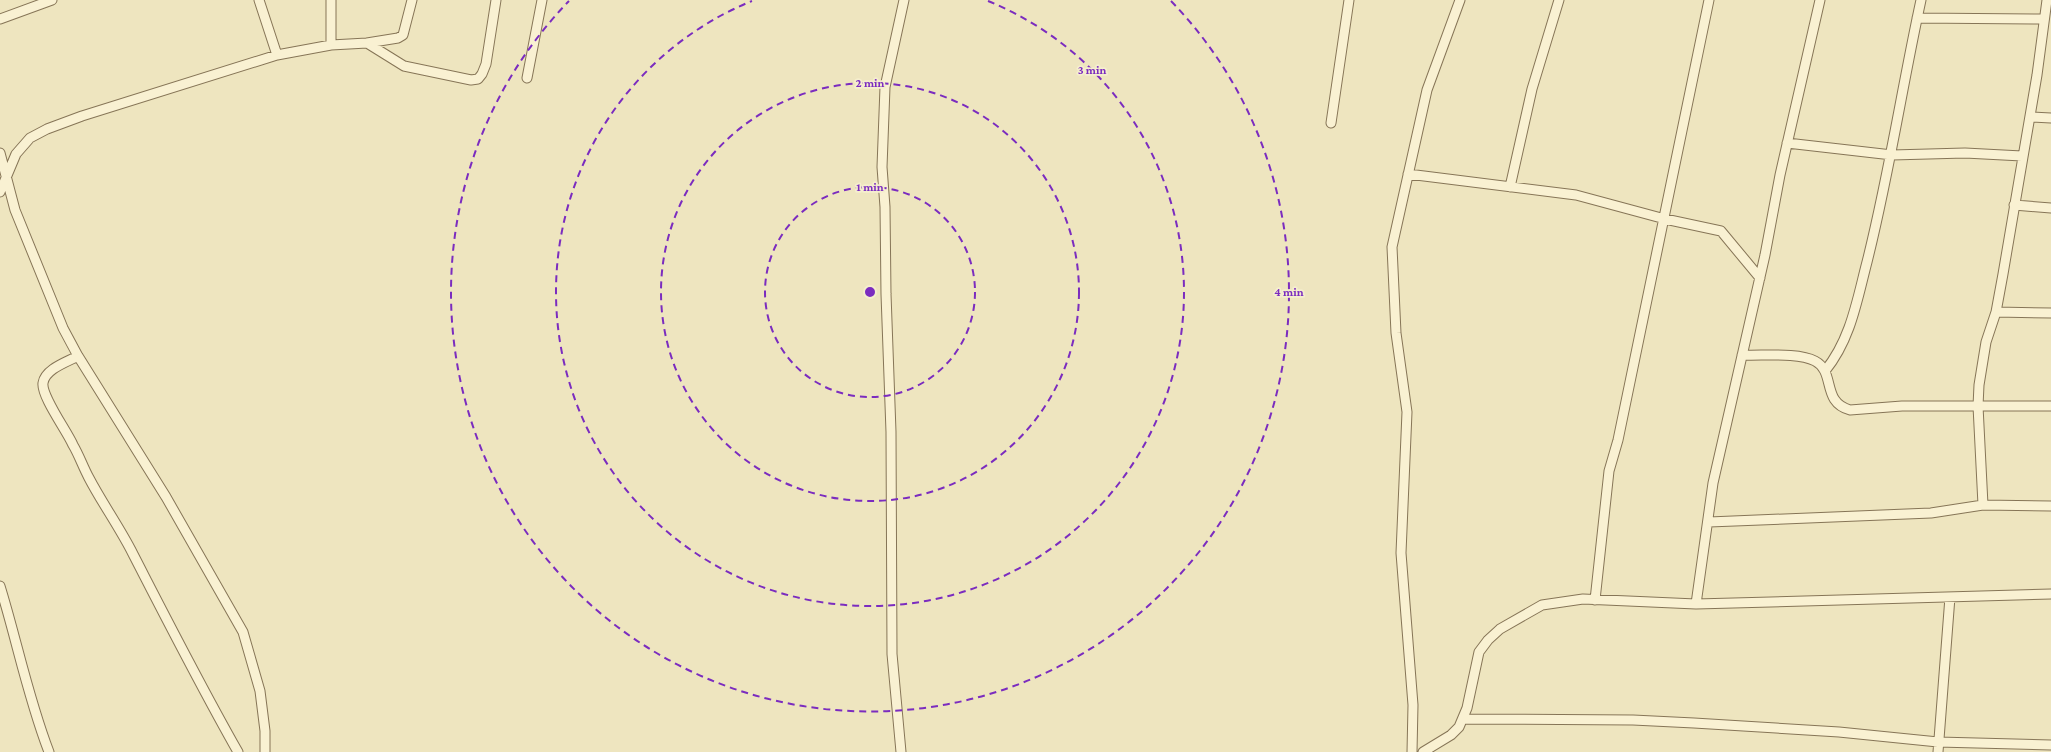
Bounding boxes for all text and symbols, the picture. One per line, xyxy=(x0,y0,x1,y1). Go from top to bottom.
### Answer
text: 3 min xyxy=(1078,63,1106,77)
text: 2 min xyxy=(856,76,885,90)
text: 1 min xyxy=(856,180,884,194)
centre of rings xyxy=(863,285,877,299)
text: 4 min xyxy=(1274,285,1304,299)

